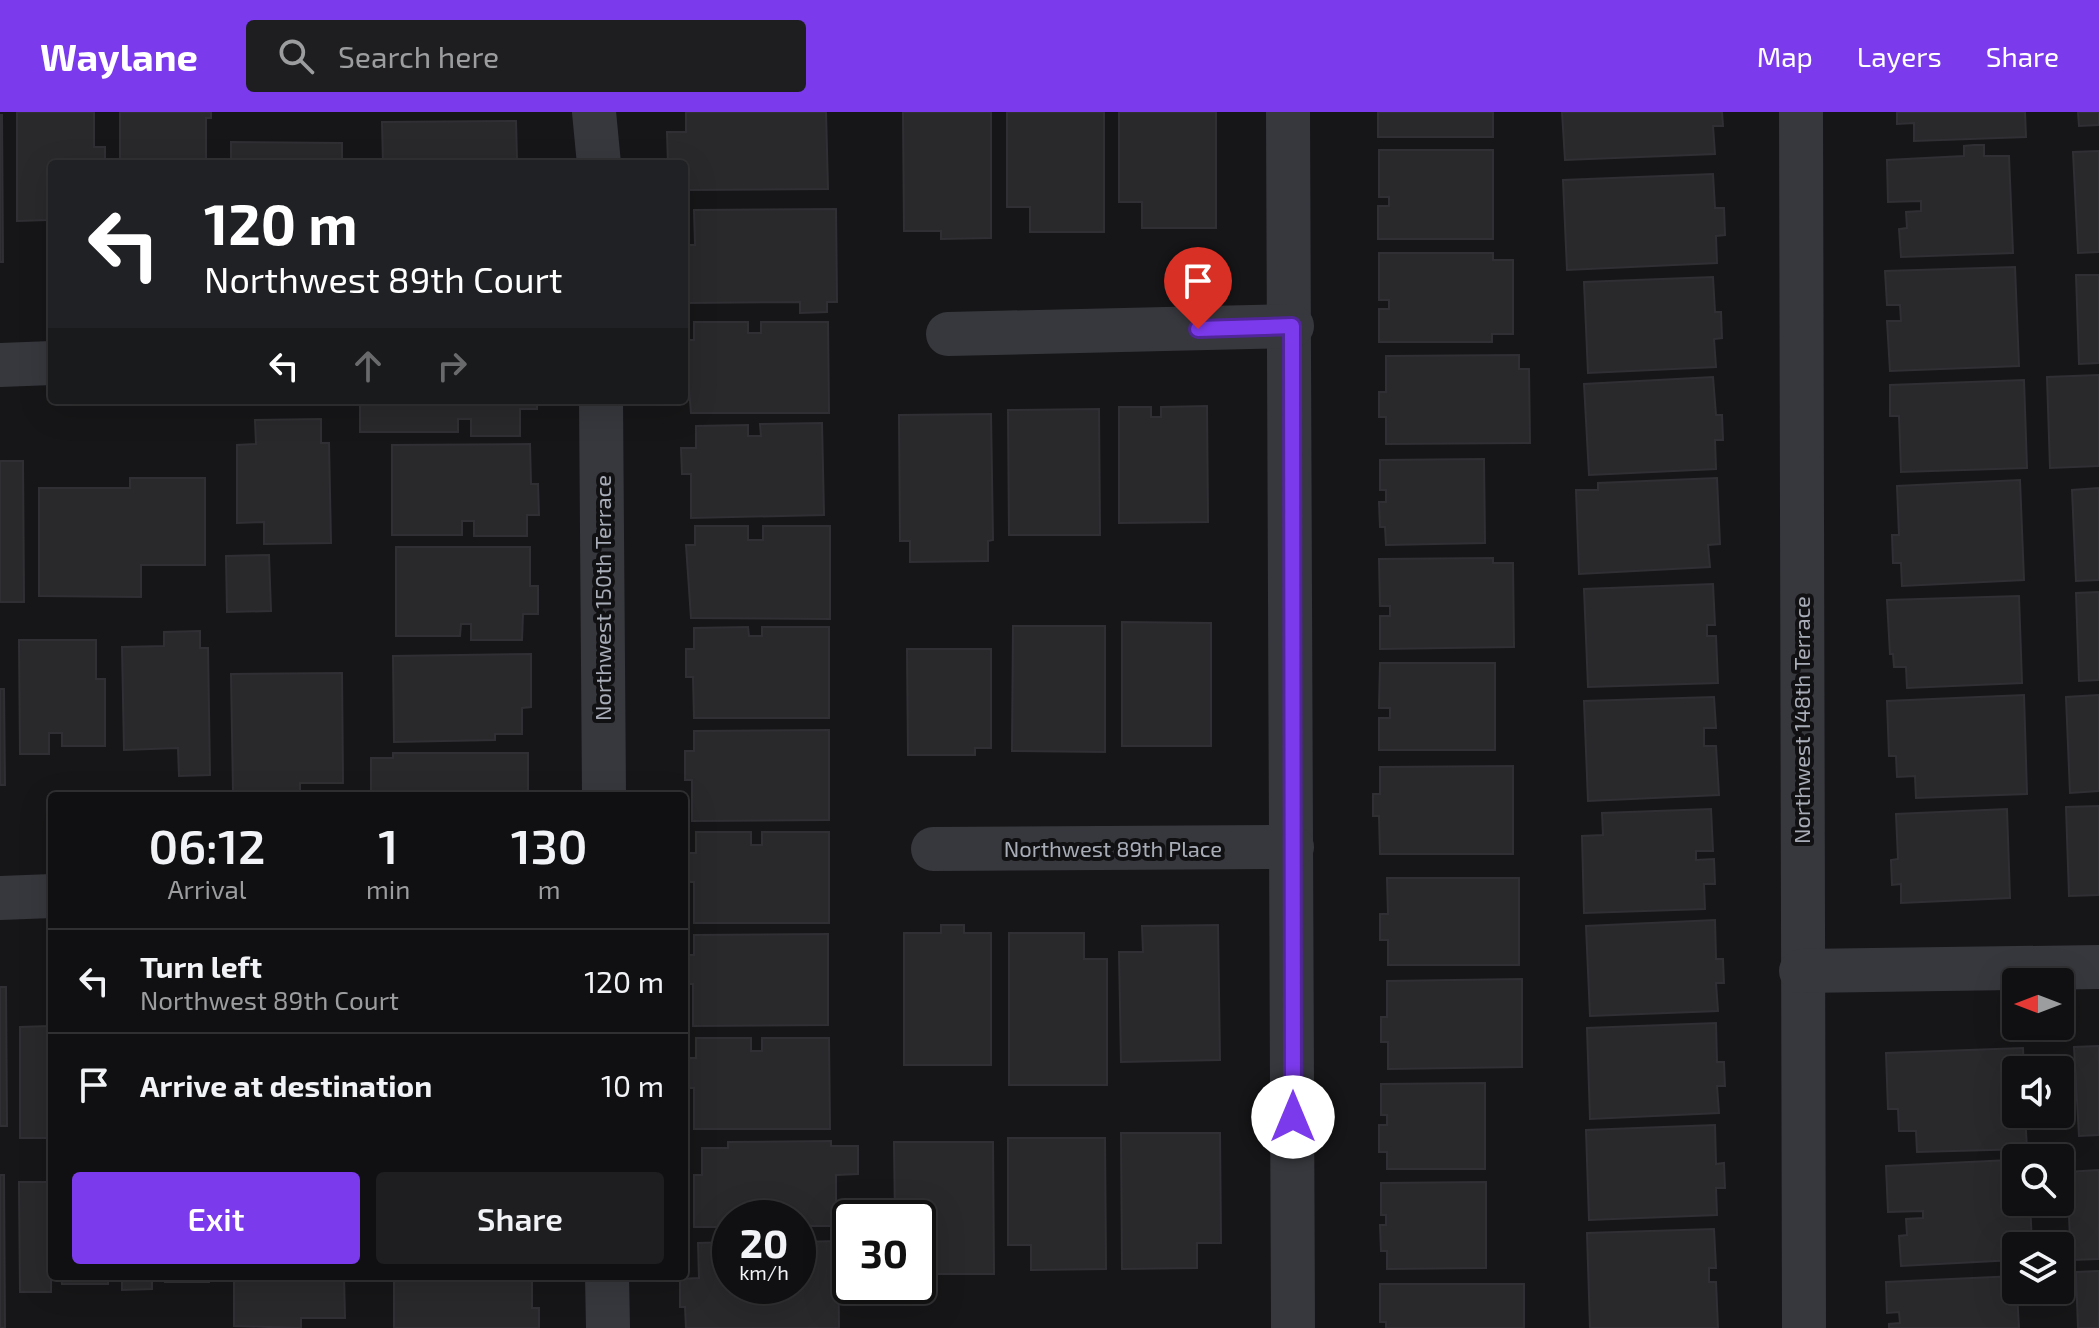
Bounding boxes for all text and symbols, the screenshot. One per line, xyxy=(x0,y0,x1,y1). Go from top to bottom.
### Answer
search box xyxy=(246,20,806,92)
text: Waylane xyxy=(40,33,198,79)
icon: search xyxy=(274,34,318,78)
text: Search here xyxy=(338,38,499,74)
text: Map xyxy=(1757,39,1813,73)
text: Layers xyxy=(1857,39,1942,73)
text: Share xyxy=(1986,39,2059,73)
text: 120 m xyxy=(204,189,358,256)
icon: left xyxy=(72,192,176,296)
pin xyxy=(1164,247,1232,329)
text: Northwest 89th Court xyxy=(204,257,563,300)
icon: arrive xyxy=(1176,259,1220,303)
icon: left xyxy=(262,344,306,388)
icon: ahead xyxy=(346,344,390,388)
icon: right xyxy=(430,344,474,388)
street label: Northwest 150th Terrace xyxy=(589,475,615,721)
street label: Northwest 148th Terrace xyxy=(1788,596,1814,844)
text: 06:12 xyxy=(148,816,266,874)
text: 1 xyxy=(378,816,398,874)
text: 130 xyxy=(511,816,588,874)
street label: Northwest 89th Place xyxy=(1004,835,1222,861)
text: Arrival xyxy=(167,873,247,904)
text: min xyxy=(366,873,410,904)
text: m xyxy=(538,873,561,904)
text: Turn left xyxy=(140,948,262,984)
icon: left xyxy=(72,959,116,1003)
text: 120 m xyxy=(584,963,664,999)
north arrow xyxy=(2002,968,2074,1040)
map controls xyxy=(2002,968,2074,1304)
text: Northwest 89th Court xyxy=(140,984,399,1015)
button: sound xyxy=(2002,1056,2074,1128)
icon: arrive xyxy=(72,1063,116,1107)
text: Arrive at destination xyxy=(140,1067,432,1103)
text: 10 m xyxy=(601,1067,664,1103)
position arrow xyxy=(1251,1075,1335,1159)
button: search xyxy=(2002,1144,2074,1216)
button: Exit xyxy=(72,1172,360,1264)
button: Share xyxy=(376,1172,664,1264)
speed limit sign: 30 xyxy=(832,1200,936,1304)
text: 20 xyxy=(740,1218,788,1266)
button: layers xyxy=(2002,1232,2074,1304)
text: km/h xyxy=(739,1260,789,1284)

